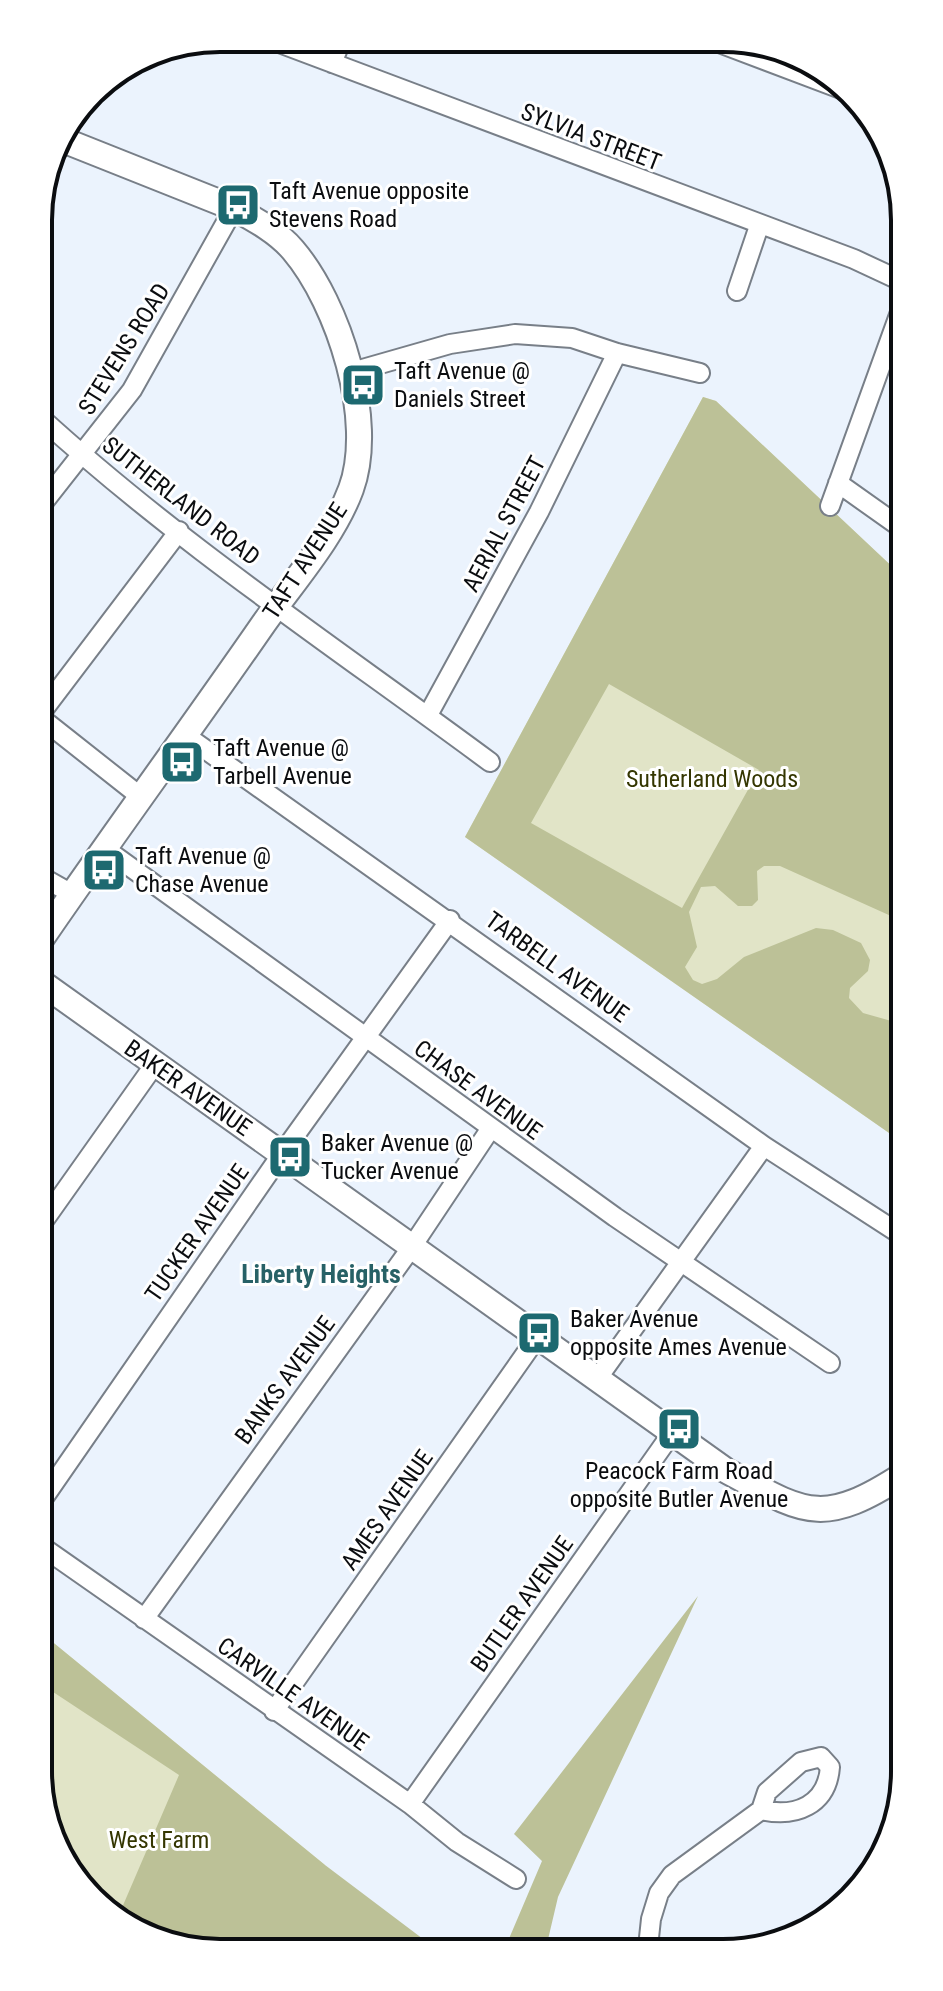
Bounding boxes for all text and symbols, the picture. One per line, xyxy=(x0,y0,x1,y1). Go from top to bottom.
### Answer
street label: SYLVIA STREET xyxy=(517,97,665,177)
place label: Taft Avenue opposite Stevens Road xyxy=(269,177,469,233)
bus stop icon: Taft Avenue opposite Stevens Road xyxy=(214,181,262,229)
street label: STEVENS ROAD xyxy=(73,278,175,420)
place label: Taft Avenue @ Daniels Street xyxy=(394,357,530,413)
bus stop icon: Taft Avenue @ Daniels Street xyxy=(339,361,387,409)
street label: SUTHERLAND ROAD xyxy=(97,431,265,571)
street label: AERIAL STREET xyxy=(456,451,552,597)
street label: TAFT AVENUE xyxy=(257,497,353,624)
place label: Taft Avenue @ Tarbell Avenue xyxy=(213,734,352,790)
bus stop icon: Taft Avenue @ Tarbell Avenue xyxy=(158,738,206,786)
park label: Sutherland Woods xyxy=(626,765,798,793)
place label: Taft Avenue @ Chase Avenue xyxy=(135,842,271,898)
bus stop icon: Taft Avenue @ Chase Avenue xyxy=(80,846,128,894)
street label: TARBELL AVENUE xyxy=(480,906,634,1028)
street label: BAKER AVENUE xyxy=(119,1034,257,1142)
street label: CHASE AVENUE xyxy=(409,1034,547,1146)
place label: Baker Avenue @ Tucker Avenue xyxy=(321,1129,473,1185)
bus stop icon: Baker Avenue @ Tucker Avenue xyxy=(266,1133,314,1181)
street label: TUCKER AVENUE xyxy=(139,1159,255,1307)
district label: Liberty Heights xyxy=(241,1259,401,1289)
place label: Baker Avenue opposite Ames Avenue xyxy=(570,1305,787,1361)
bus stop icon: Baker Avenue opposite Ames Avenue xyxy=(515,1309,563,1357)
street label: BANKS AVENUE xyxy=(229,1311,341,1449)
bus stop icon: Peacock Farm Road opposite Butler Avenue xyxy=(655,1405,703,1453)
street label: AMES AVENUE xyxy=(335,1444,439,1576)
place label: Peacock Farm Road opposite Butler Avenue xyxy=(570,1457,788,1513)
street label: BUTLER AVENUE xyxy=(465,1531,579,1677)
street label: CARVILLE AVENUE xyxy=(212,1631,374,1757)
park label: West Farm xyxy=(109,1826,209,1854)

